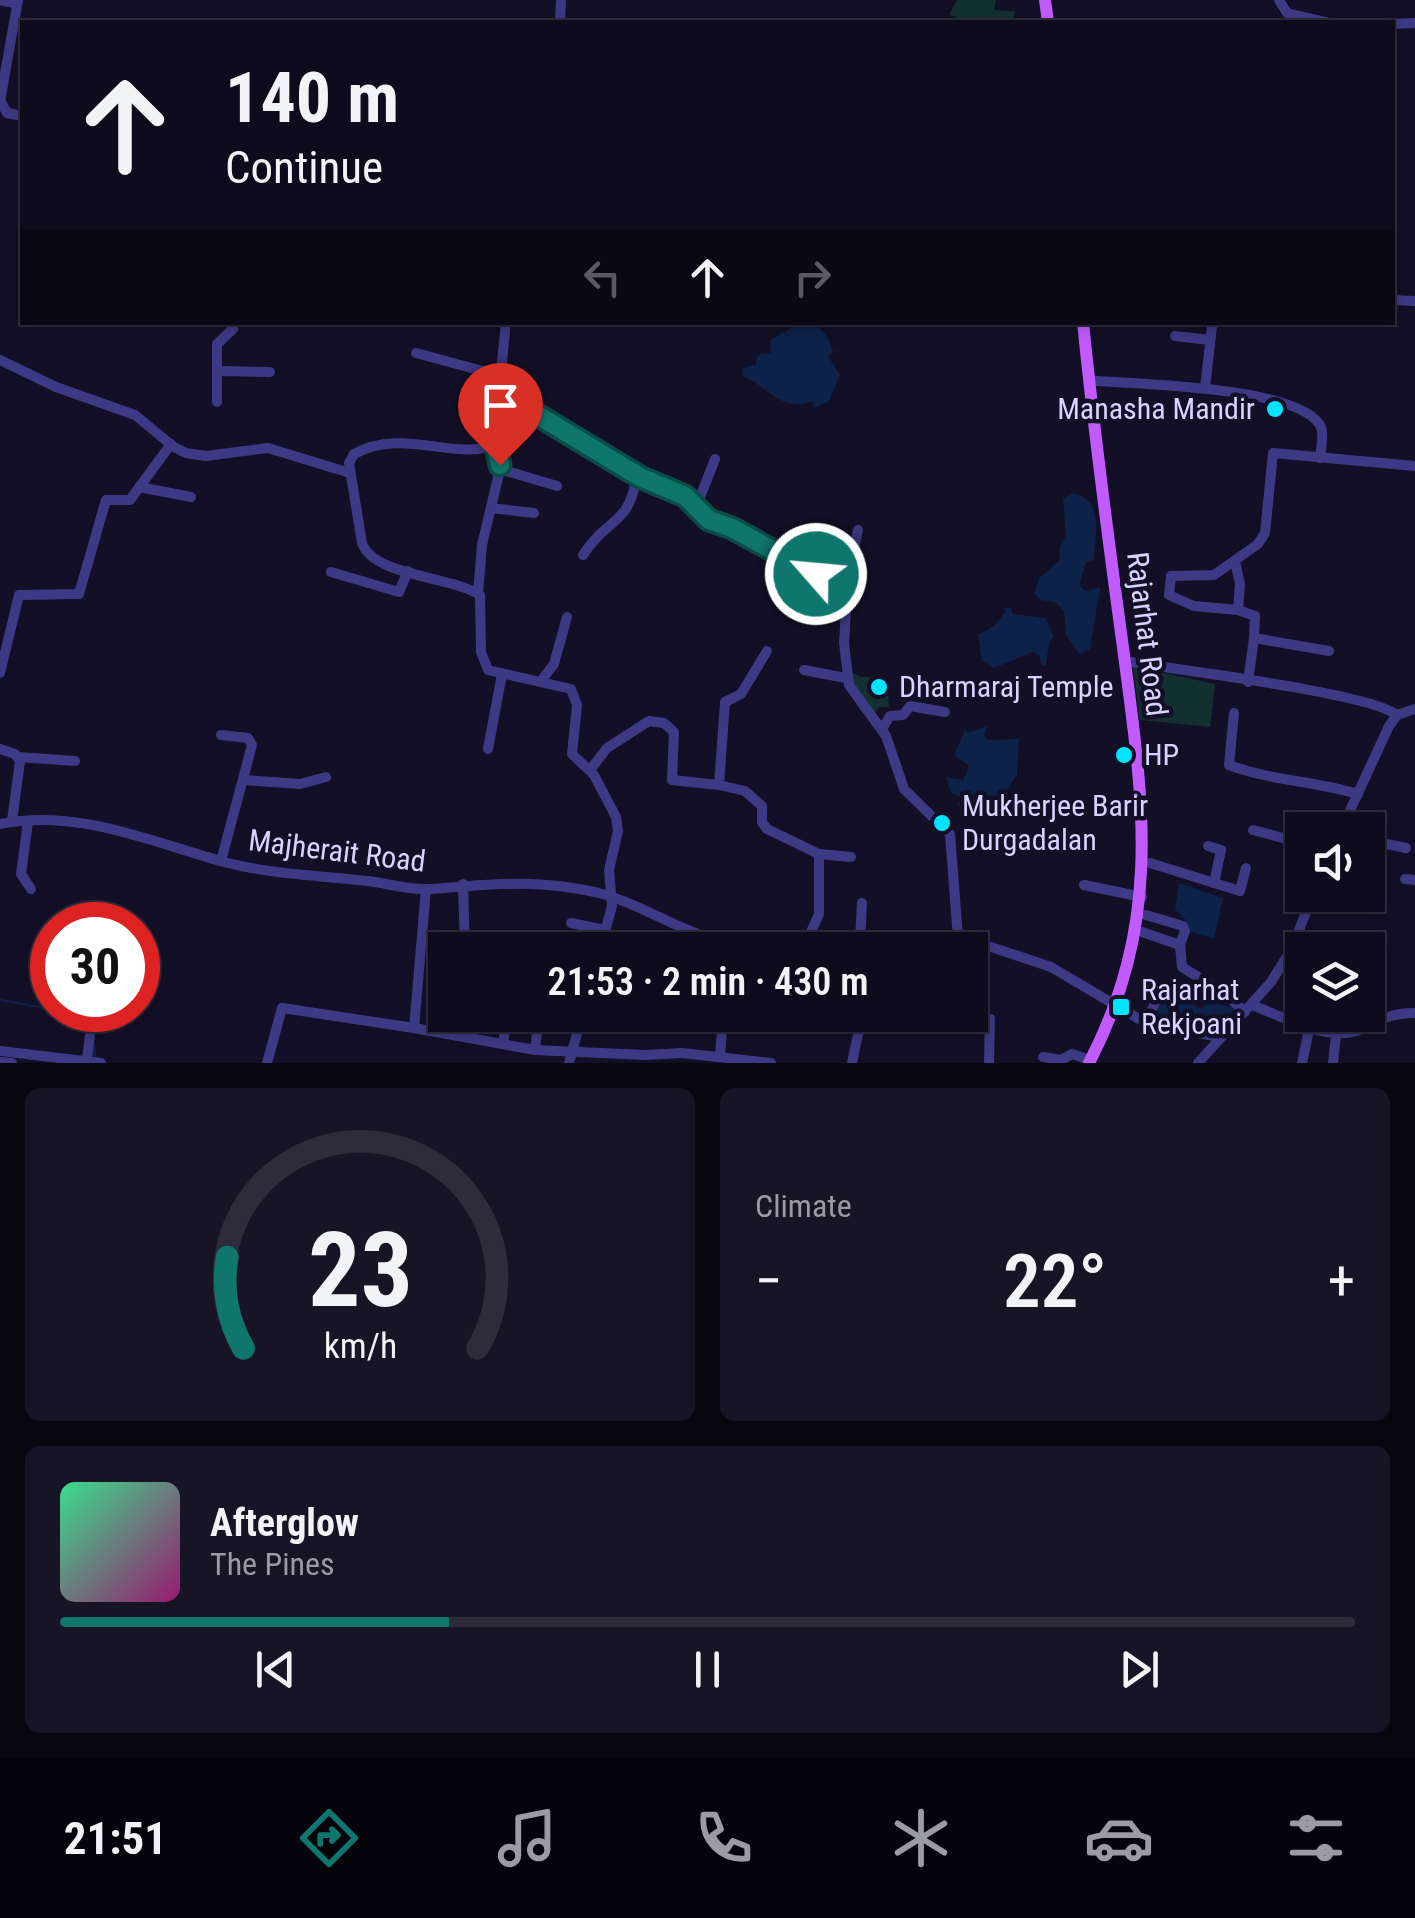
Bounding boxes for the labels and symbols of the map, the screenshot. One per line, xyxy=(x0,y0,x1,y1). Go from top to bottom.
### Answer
pin xyxy=(458,363,543,466)
place label: Manasha Mandir xyxy=(1057,391,1255,426)
marker: Manasha Mandir xyxy=(1264,398,1286,420)
position arrow xyxy=(764,522,868,626)
street label: Rajarhat Road xyxy=(1120,550,1175,718)
place label: Dharmaraj Temple xyxy=(899,669,1114,704)
marker: Dharmaraj Temple xyxy=(868,676,890,698)
place label: HP xyxy=(1144,737,1179,772)
marker: HP xyxy=(1113,744,1135,766)
place label: Mukherjee Barir Durgadalan xyxy=(962,788,1148,857)
marker: Mukherjee Barir Durgadalan xyxy=(931,812,953,834)
street label: Majherait Road xyxy=(247,822,428,879)
speed limit sign: 30 xyxy=(30,902,160,1032)
place label: Rajarhat Rekjoani xyxy=(1141,972,1242,1041)
marker: Rajarhat Rekjoani xyxy=(1110,996,1132,1018)

